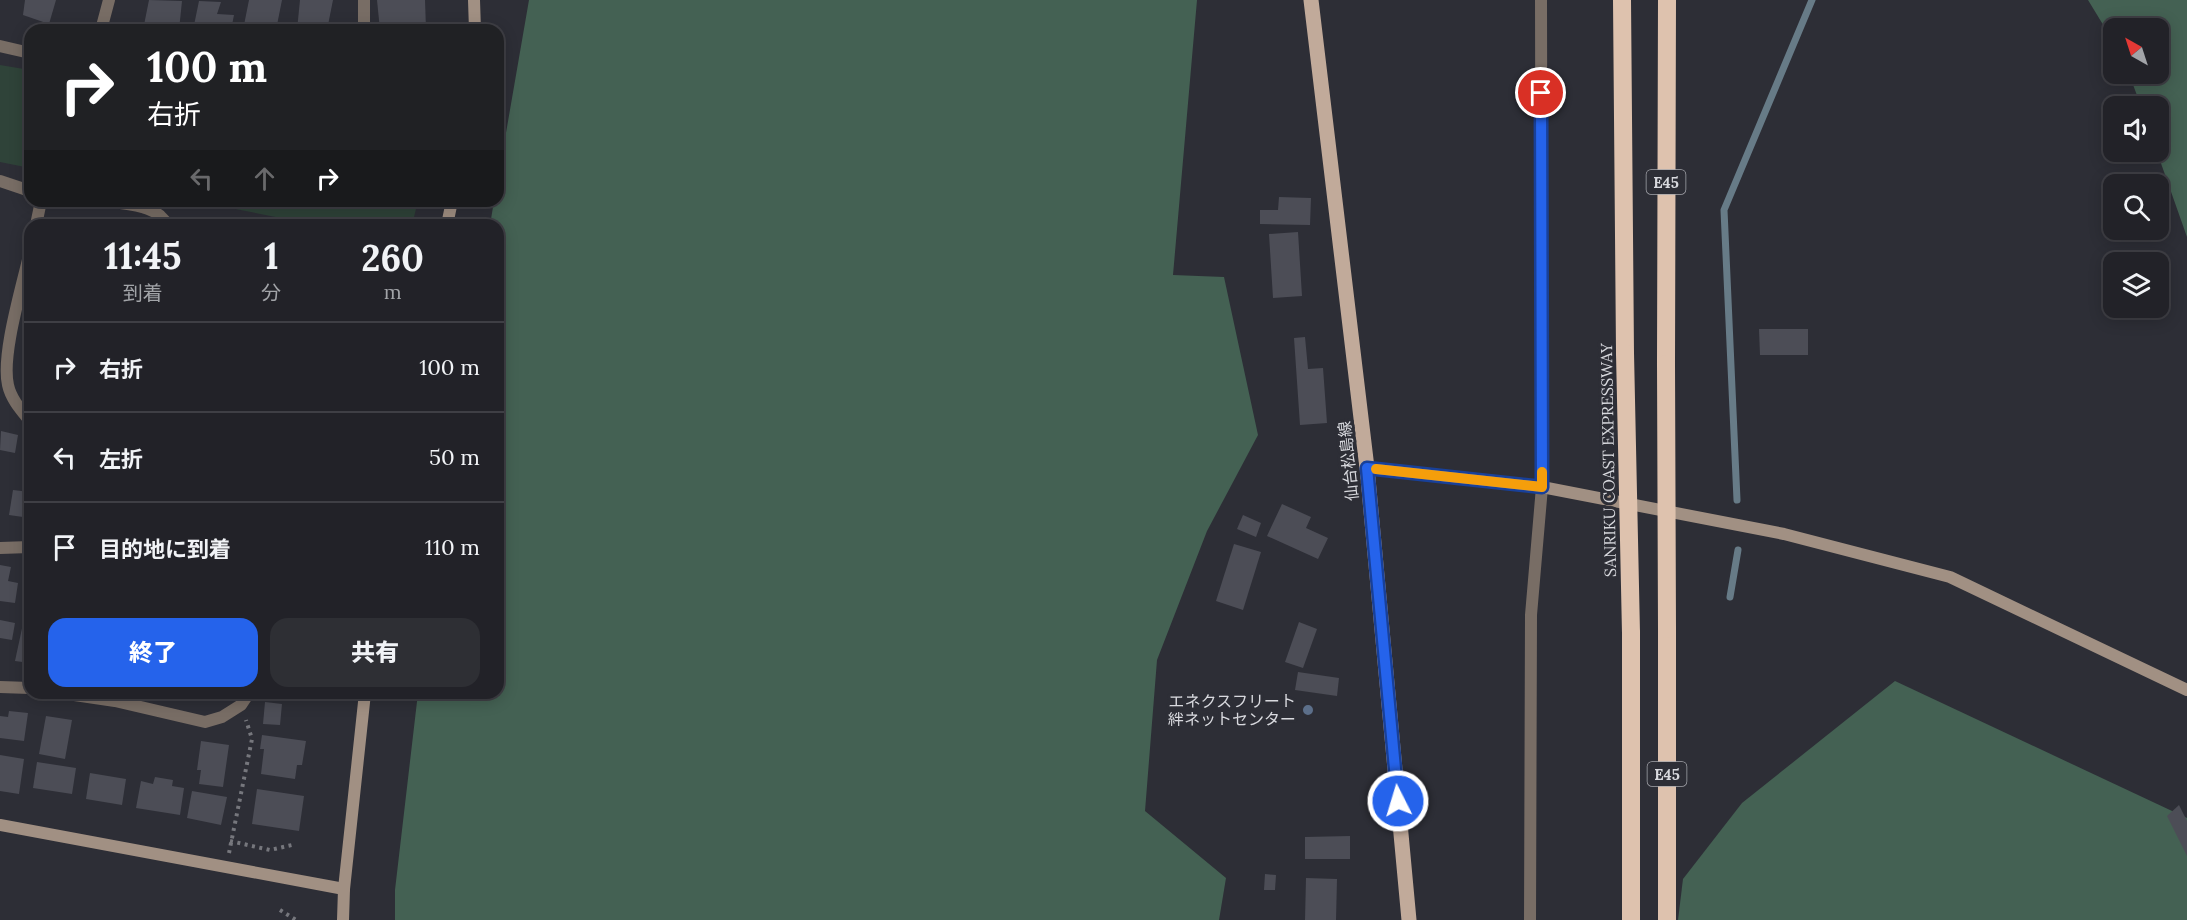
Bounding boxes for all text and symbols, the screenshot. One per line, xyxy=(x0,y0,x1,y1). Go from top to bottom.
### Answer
north arrow xyxy=(2103,18,2169,84)
map controls xyxy=(2103,18,2169,318)
text: 100 m xyxy=(147,40,267,94)
icon: right xyxy=(48,48,126,126)
pin xyxy=(1515,67,1566,118)
icon: arrive xyxy=(1524,76,1557,109)
button: sound xyxy=(2103,96,2169,162)
text: 右折 xyxy=(147,97,201,131)
icon: left xyxy=(185,162,218,195)
icon: ahead xyxy=(248,162,281,195)
icon: right xyxy=(311,162,344,195)
road number: E45 xyxy=(1646,170,1686,194)
button: search xyxy=(2103,174,2169,240)
text: 11:45 xyxy=(104,233,181,279)
text: 1 xyxy=(264,233,279,279)
text: 260 xyxy=(361,235,424,281)
button: layers xyxy=(2103,252,2169,318)
text: m xyxy=(384,279,402,304)
text: 到着 xyxy=(123,280,163,305)
text: 分 xyxy=(261,280,281,305)
street label: SANRIKU COAST EXPRESSWAY xyxy=(1596,342,1620,577)
icon: right xyxy=(48,351,81,384)
text: 100 m xyxy=(419,353,480,381)
text: 右折 xyxy=(99,355,143,383)
street label: 仙台松島線 xyxy=(1334,420,1362,502)
icon: left xyxy=(48,441,81,474)
text: 50 m xyxy=(429,443,480,471)
text: 左折 xyxy=(99,445,143,473)
icon: arrive xyxy=(48,531,81,564)
text: 110 m xyxy=(425,533,480,561)
text: 目的地に到着 xyxy=(99,535,231,563)
button: 終了 xyxy=(48,618,258,687)
button: 共有 xyxy=(270,618,480,687)
place label: エネクスフリート 絆ネットセンター xyxy=(1168,691,1296,729)
marker: エネクスフリート 絆ネットセンター xyxy=(1301,703,1315,717)
road number: E45 xyxy=(1648,762,1686,786)
position arrow xyxy=(1366,769,1430,833)

